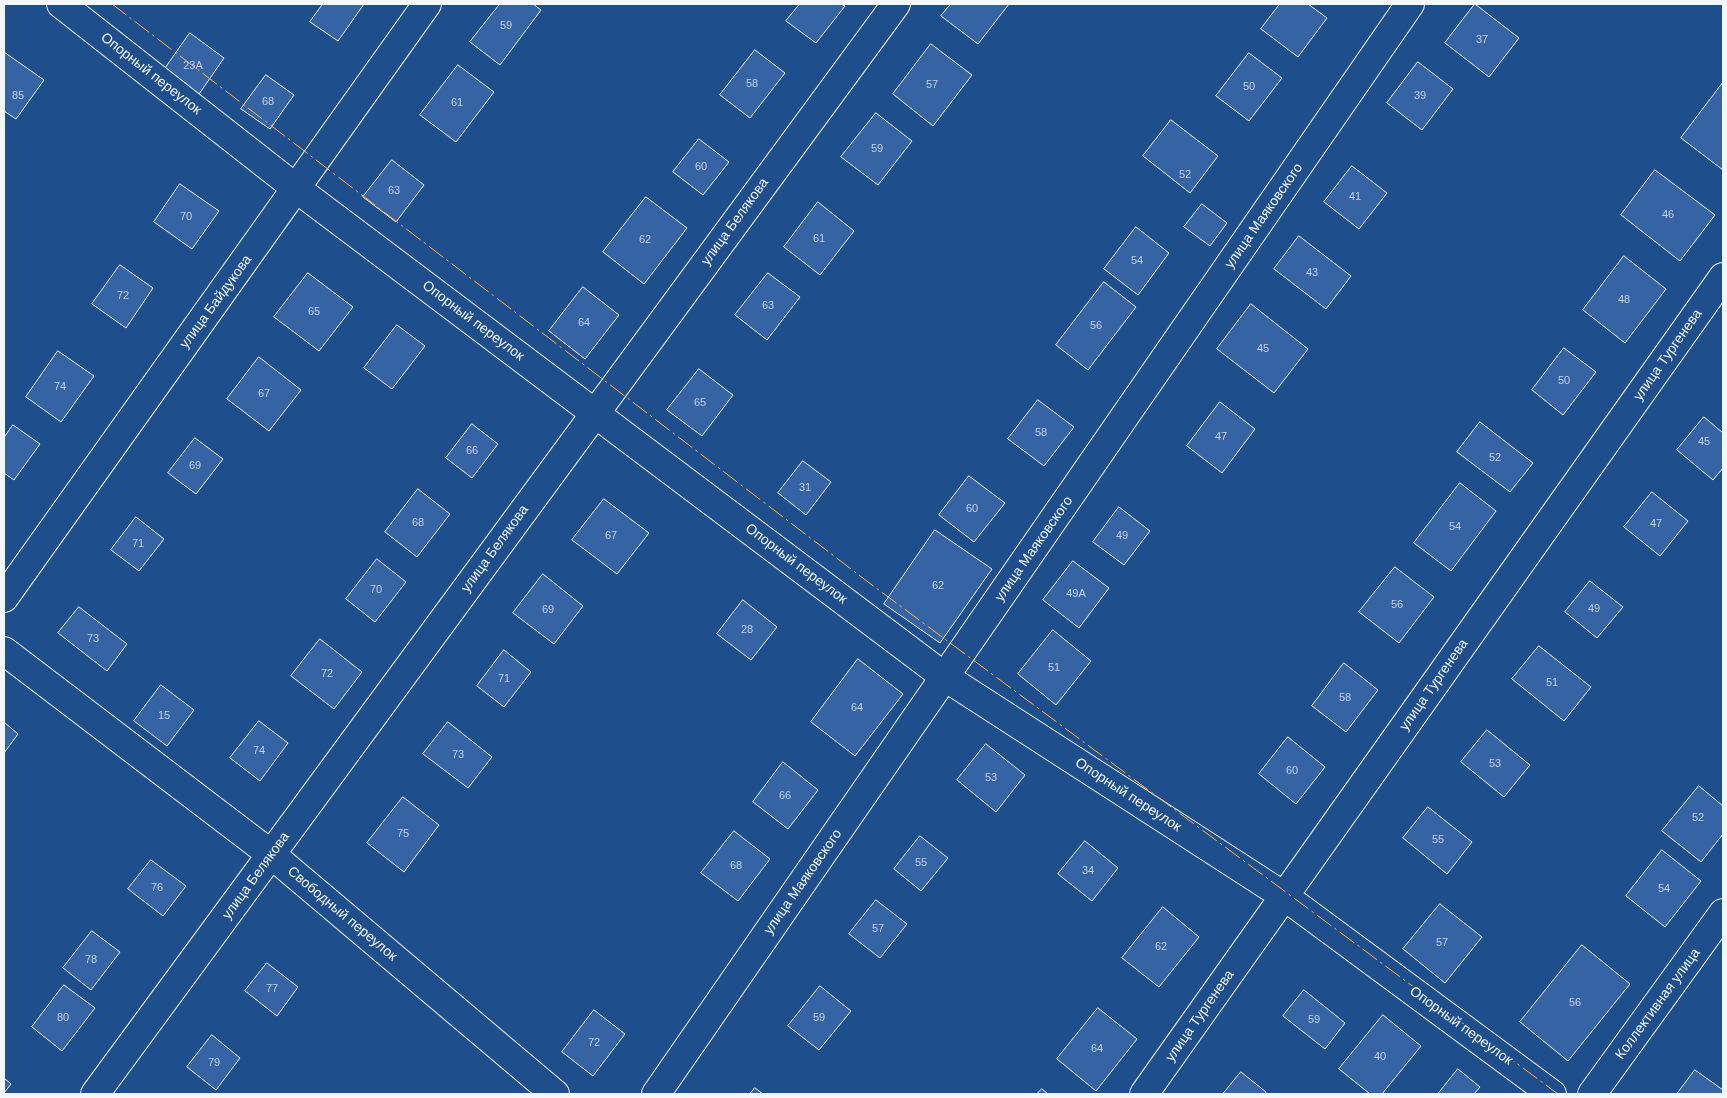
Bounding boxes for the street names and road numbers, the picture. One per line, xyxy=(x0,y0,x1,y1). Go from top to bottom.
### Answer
street label: Опорный переулок xyxy=(97,29,205,119)
street label: улица Маяковского xyxy=(1221,160,1307,272)
street label: улица Белякова xyxy=(698,175,772,269)
street label: улица Байдукова xyxy=(176,252,256,352)
street label: Опорный переулок xyxy=(419,277,527,365)
street label: улица Тургенева xyxy=(1630,306,1706,404)
street label: улица Маяковского xyxy=(991,493,1077,605)
street label: улица Белякова xyxy=(458,502,532,596)
street label: Опорный переулок xyxy=(742,520,850,608)
street label: улица Тургенева xyxy=(1396,636,1472,734)
street label: Опорный переулок xyxy=(1072,754,1184,836)
street label: улица Маяковского xyxy=(760,826,846,938)
street label: улица Белякова xyxy=(219,829,293,923)
street label: Свободный переулок xyxy=(284,863,400,965)
street label: Коллективная улица xyxy=(1612,945,1704,1063)
street label: улица Тургенева xyxy=(1162,967,1238,1065)
street label: Опорный переулок xyxy=(1406,983,1516,1069)

